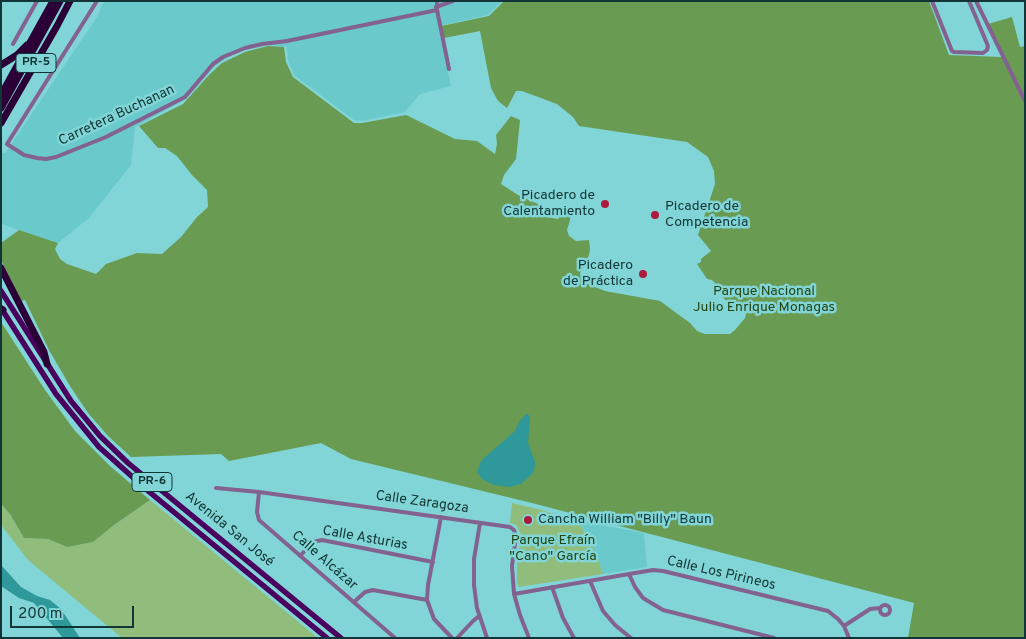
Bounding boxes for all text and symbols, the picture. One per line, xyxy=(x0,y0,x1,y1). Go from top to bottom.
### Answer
road number: PR-5 xyxy=(16,54,56,72)
street label: Carretera Buchanan xyxy=(56,82,178,150)
place label: Picadero de Calentamiento xyxy=(503,188,595,220)
marker: Picadero de Calentamiento xyxy=(599,198,611,210)
place label: Picadero de Competencia xyxy=(665,199,748,232)
marker: Picadero de Competencia xyxy=(649,209,661,221)
place label: Picadero de Práctica xyxy=(563,258,633,290)
marker: Picadero de Práctica xyxy=(637,268,649,280)
park label: Parque Nacional Julio Enrique Monagas xyxy=(693,284,835,316)
road number: PR-6 xyxy=(132,472,172,492)
street label: Calle Zaragoza xyxy=(374,488,470,518)
street label: Avenida San José xyxy=(181,489,277,571)
place label: Cancha William "Billy" Baun xyxy=(538,512,712,528)
marker: Cancha William "Billy" Baun xyxy=(522,514,534,526)
street label: Calle Asturias xyxy=(321,523,409,555)
street label: Calle Alcázar xyxy=(287,528,361,594)
park label: Parque Efraín "Cano" García xyxy=(509,533,597,566)
street label: Calle Los Pirineos xyxy=(665,553,777,595)
scale bar xyxy=(12,596,136,628)
text: 200 m xyxy=(18,605,63,624)

